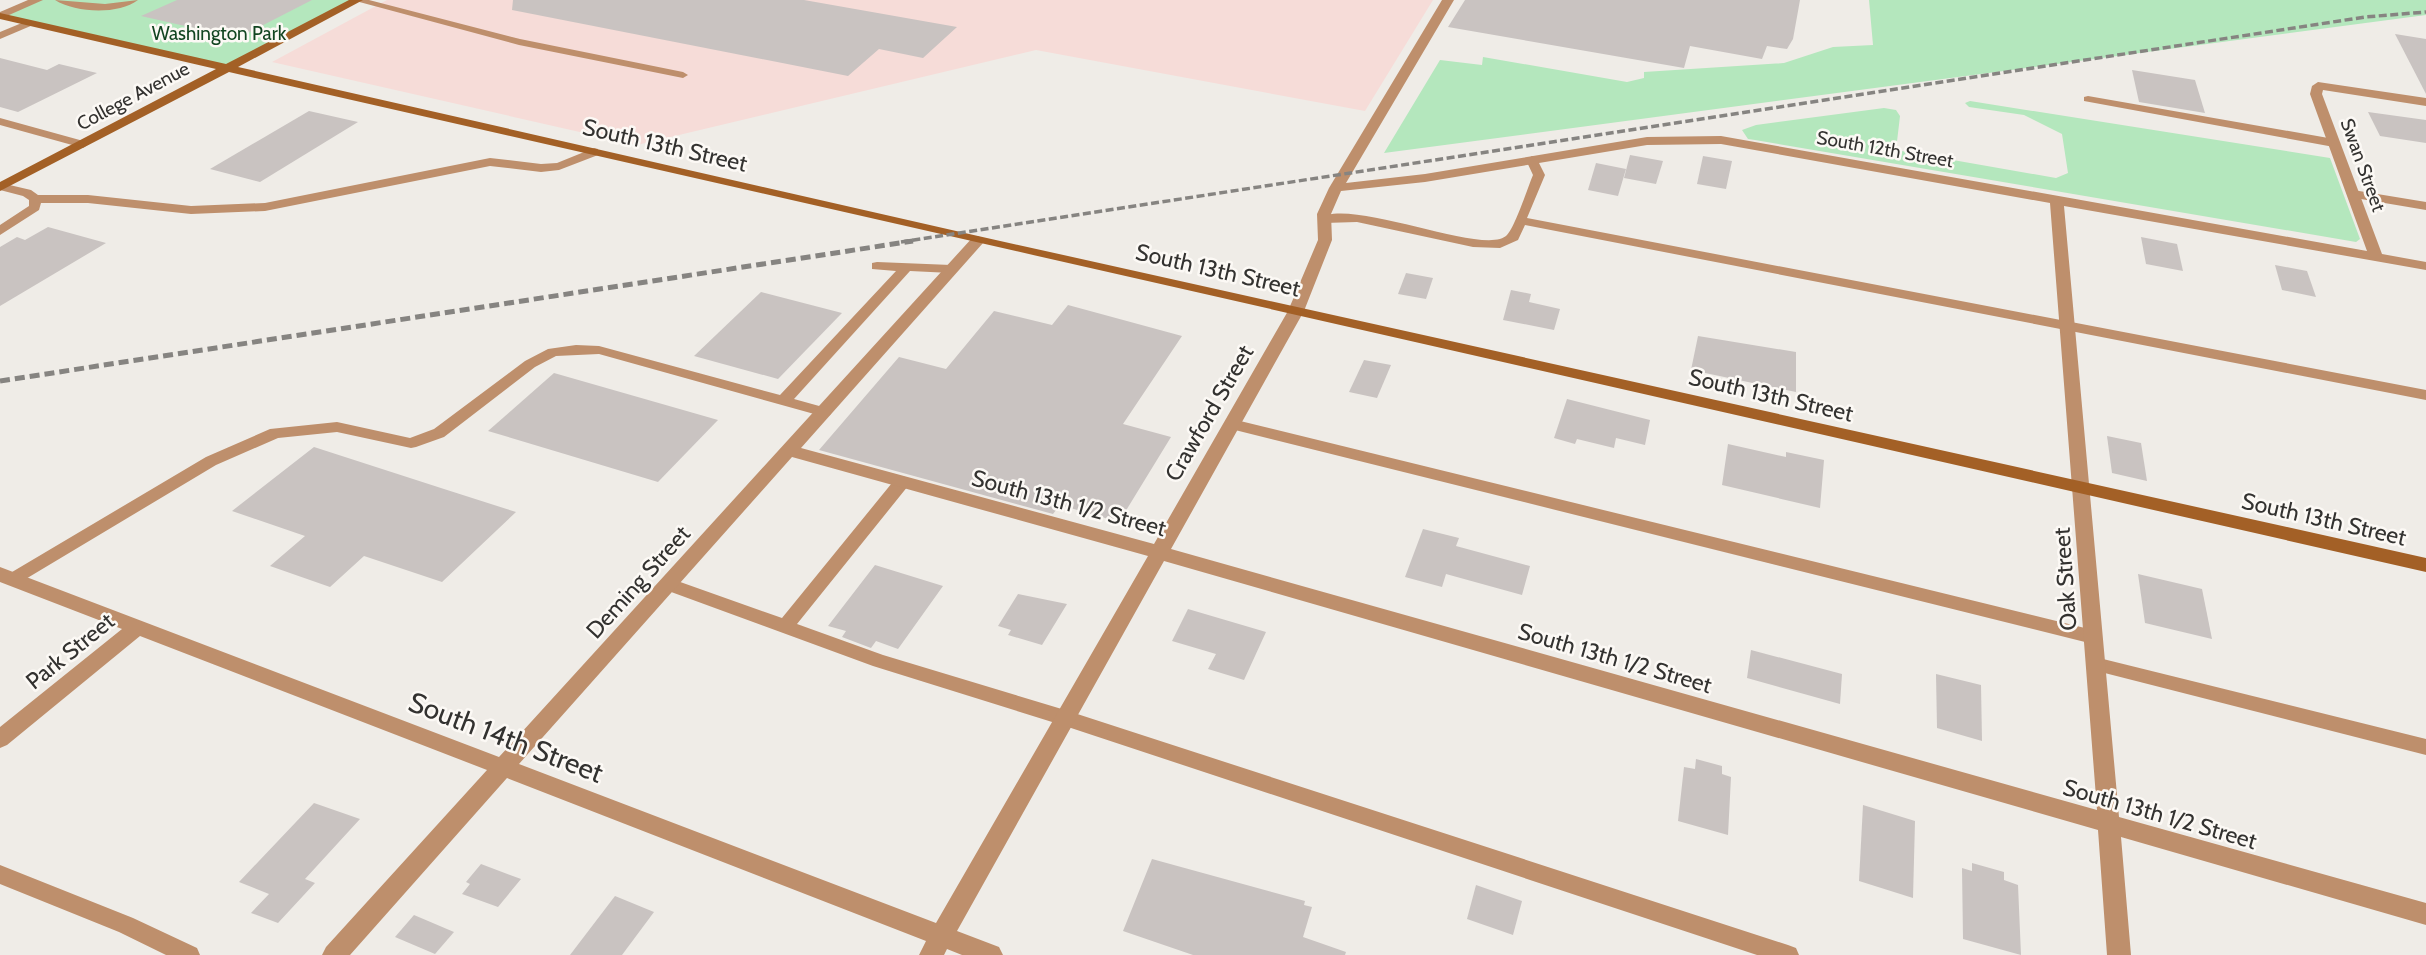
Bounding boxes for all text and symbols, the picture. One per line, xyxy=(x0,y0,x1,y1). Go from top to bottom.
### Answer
park label: Washington Park xyxy=(152,22,287,45)
street label: College Avenue xyxy=(73,57,193,135)
street label: South 13th Street xyxy=(580,112,750,178)
street label: Swan Street xyxy=(2336,115,2391,215)
street label: South 12th Street xyxy=(1815,126,1956,172)
street label: South 13th Street xyxy=(1133,237,1303,303)
street label: Crawford Street xyxy=(1159,340,1259,486)
street label: South 13th Street xyxy=(1686,362,1856,428)
street label: South 13th 1/2 Street xyxy=(969,464,1170,542)
street label: South 13th Street xyxy=(2239,486,2409,552)
street label: Deming Street xyxy=(580,520,696,644)
street label: Oak Street xyxy=(2047,526,2083,631)
street label: Park Street xyxy=(20,607,120,695)
street label: South 13th 1/2 Street xyxy=(1515,617,1715,699)
street label: South 14th Street xyxy=(404,684,608,790)
street label: South 13th 1/2 Street xyxy=(2060,773,2260,855)

